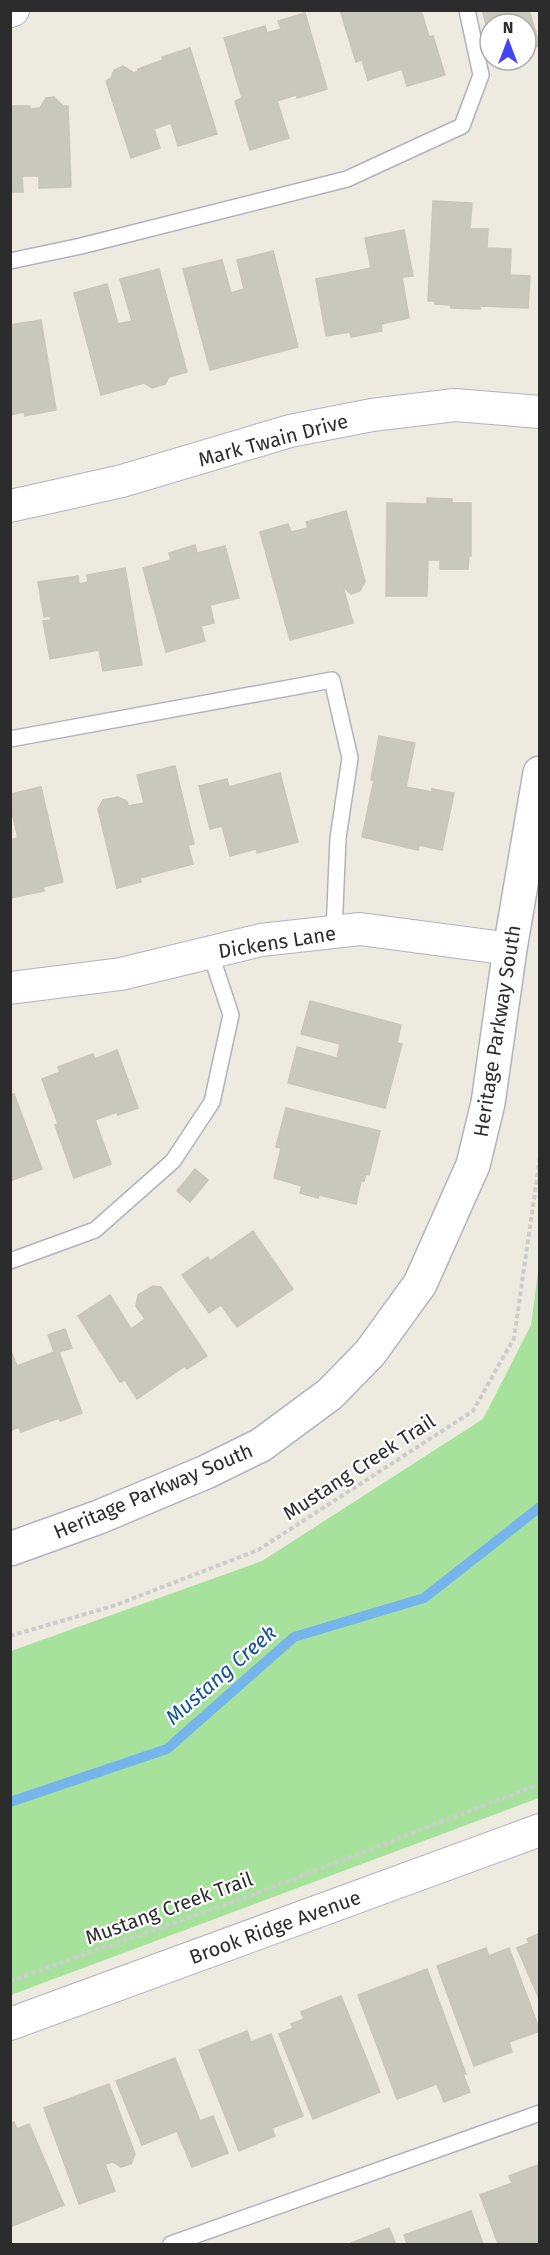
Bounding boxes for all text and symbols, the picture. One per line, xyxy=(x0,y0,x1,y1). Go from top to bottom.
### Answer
north arrow xyxy=(478,12,538,72)
text: N xyxy=(503,18,513,37)
street label: Mark Twain Drive xyxy=(196,408,350,472)
street label: Dickens Lane xyxy=(217,921,337,963)
street label: Heritage Parkway South xyxy=(468,923,526,1139)
street label: Mustang Creek Trail xyxy=(278,1409,440,1525)
street label: Heritage Parkway South xyxy=(50,1438,256,1544)
water label: Mustang Creek xyxy=(160,1620,282,1730)
street label: Mustang Creek Trail xyxy=(82,1867,256,1949)
street label: Brook Ridge Avenue xyxy=(186,1885,364,1969)

